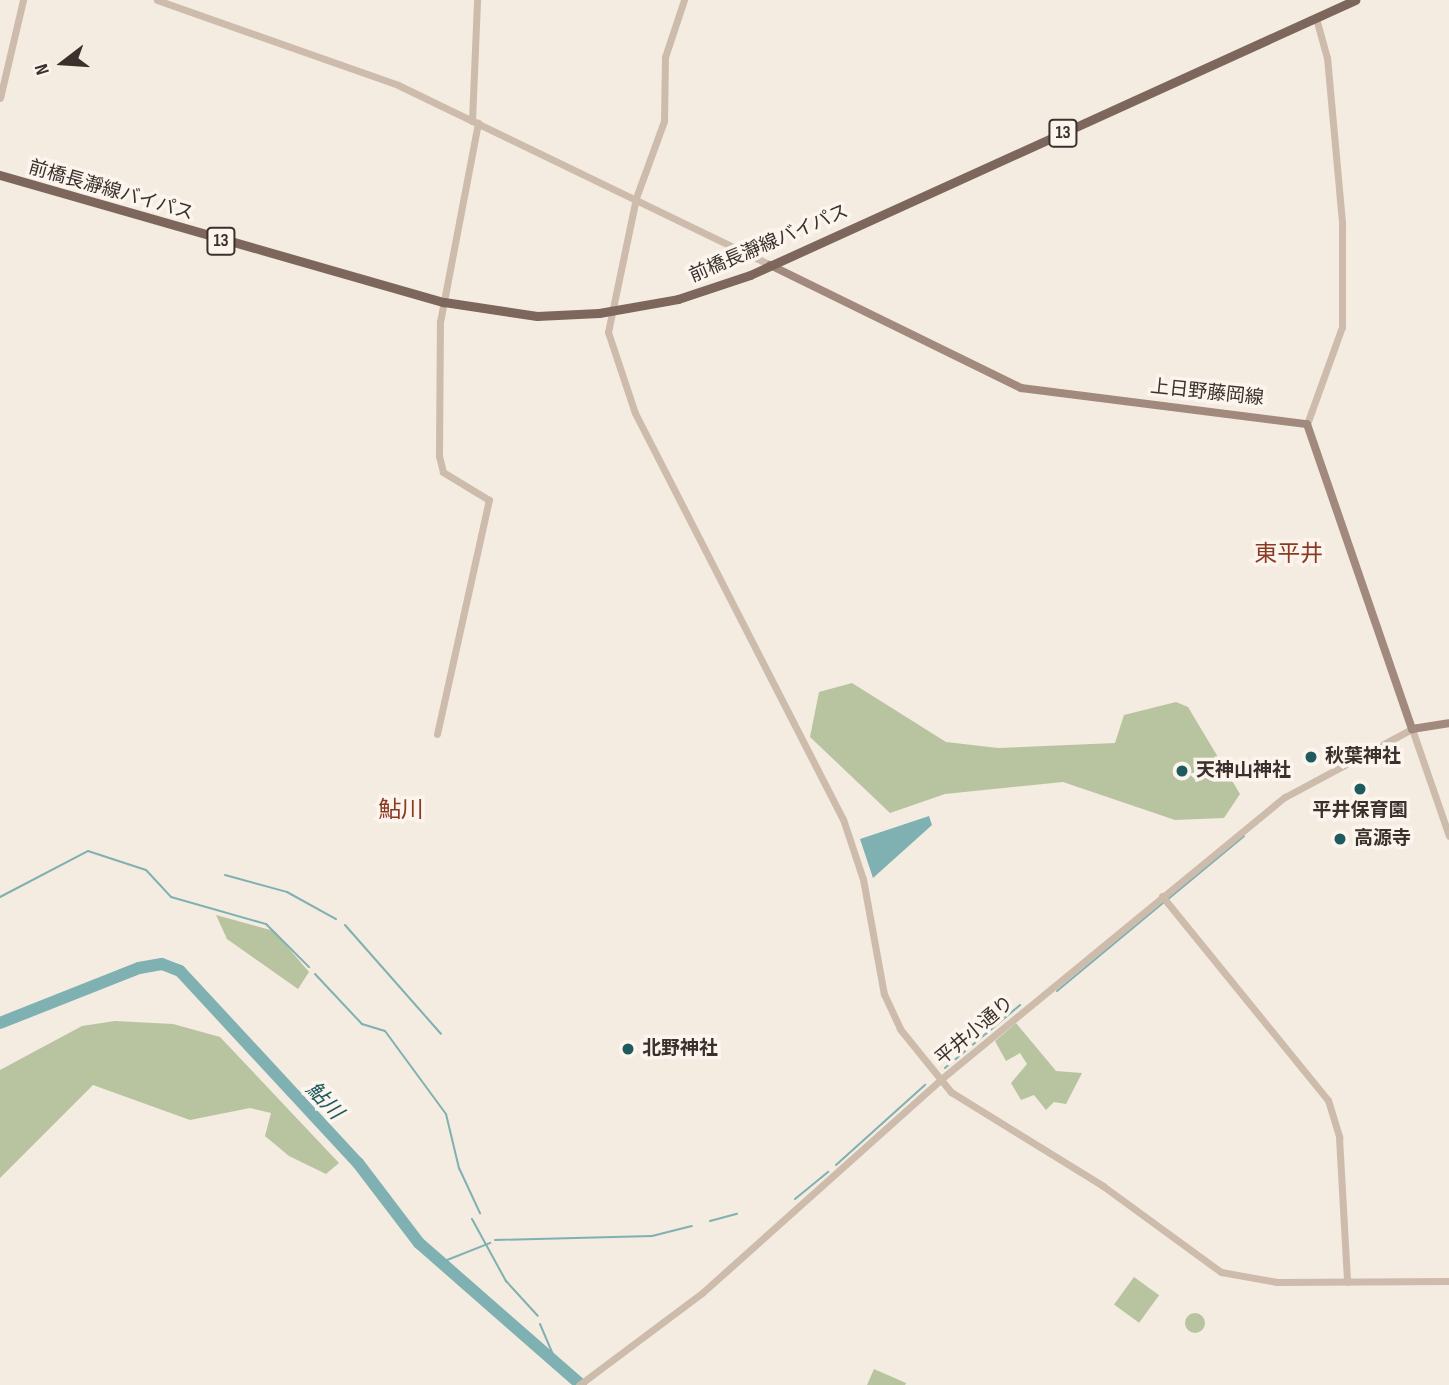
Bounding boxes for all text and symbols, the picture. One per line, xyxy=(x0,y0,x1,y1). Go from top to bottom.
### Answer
north arrow xyxy=(28,28,98,98)
text: N xyxy=(30,61,55,78)
road number: 13 xyxy=(1047,118,1079,148)
street label: 前橋長瀞線バイパス xyxy=(26,156,196,226)
street label: 前橋長瀞線バイパス xyxy=(686,200,852,288)
road number: 13 xyxy=(205,227,237,256)
street label: 上日野藤岡線 xyxy=(1149,376,1265,410)
district label: 東平井 xyxy=(1255,540,1323,568)
place label: 秋葉神社 xyxy=(1325,746,1401,768)
marker: 秋葉神社 xyxy=(1303,749,1319,765)
place label: 天神山神社 xyxy=(1196,760,1291,782)
marker: 天神山神社 xyxy=(1174,763,1190,779)
marker: 平井保育園 xyxy=(1352,781,1368,797)
district label: 鮎川 xyxy=(378,796,424,824)
place label: 平井保育園 xyxy=(1313,800,1407,822)
place label: 高源寺 xyxy=(1354,828,1411,850)
marker: 高源寺 xyxy=(1332,831,1348,847)
street label: 平井小通り xyxy=(931,992,1019,1070)
place label: 北野神社 xyxy=(642,1038,718,1060)
marker: 北野神社 xyxy=(620,1041,636,1057)
water label: 鮎川 xyxy=(300,1077,348,1125)

